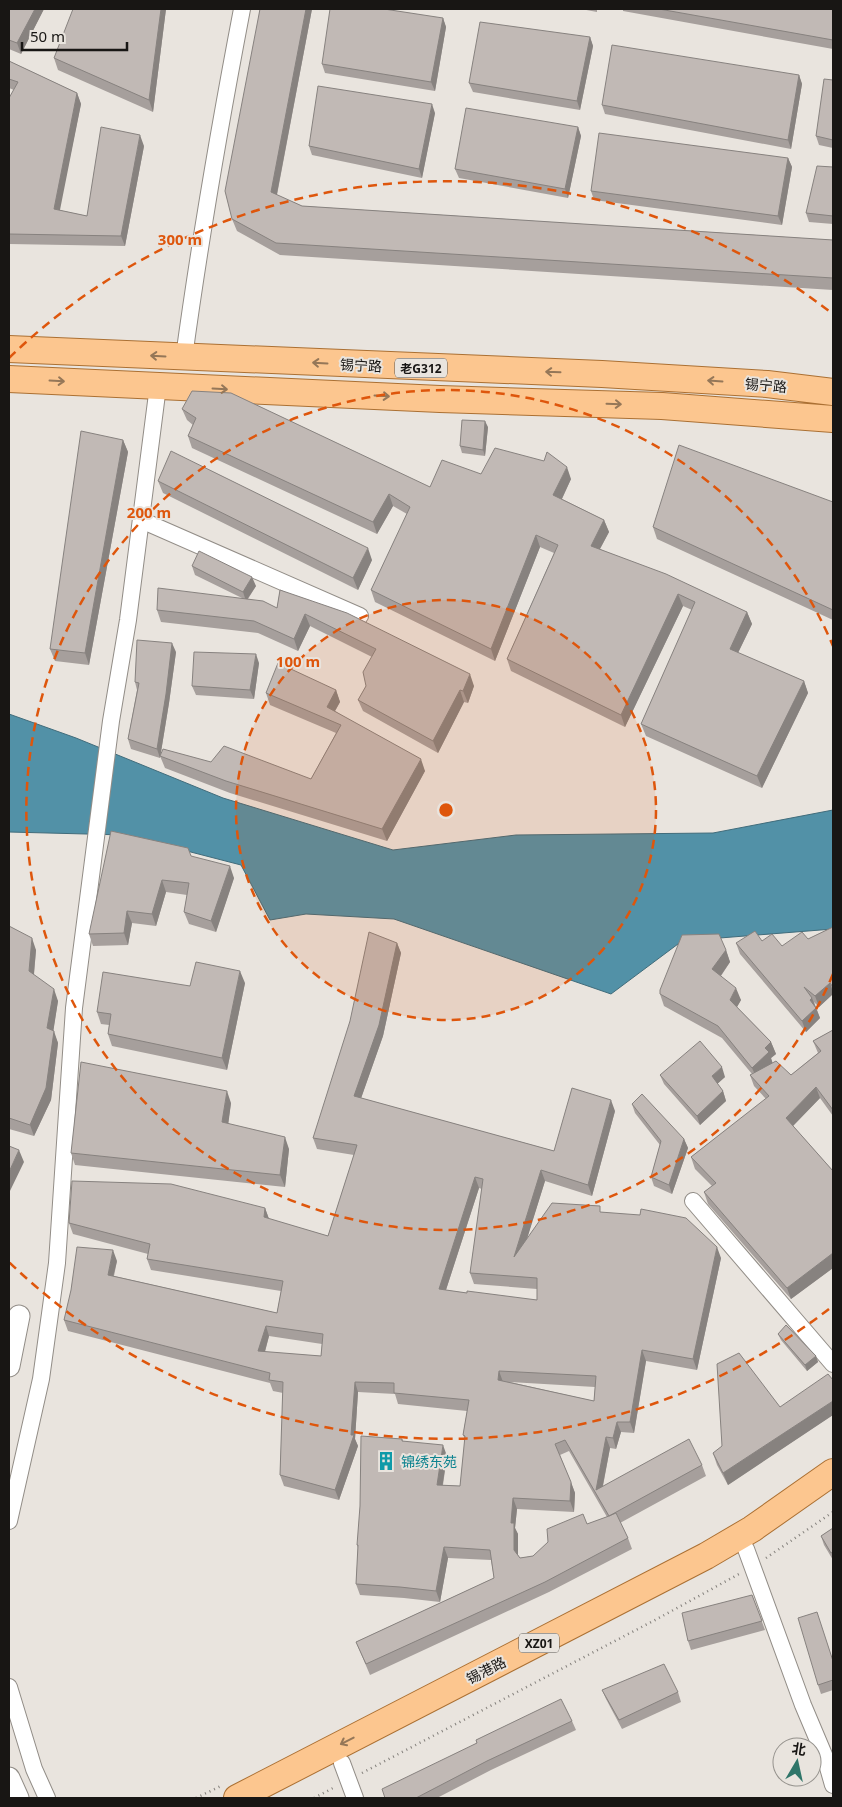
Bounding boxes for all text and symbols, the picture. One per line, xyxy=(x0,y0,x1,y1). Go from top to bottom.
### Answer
scale bar xyxy=(22,20,128,52)
text: 50 m xyxy=(30,26,65,46)
text: 300 m xyxy=(158,229,202,249)
one-way arrow xyxy=(150,351,166,360)
street label: 锡宁路 xyxy=(340,354,382,376)
one-way arrow xyxy=(313,358,329,368)
road number: 老G312 xyxy=(395,358,447,378)
one-way arrow xyxy=(545,368,561,377)
street label: 锡宁路 xyxy=(744,374,788,396)
one-way arrow xyxy=(49,377,65,386)
one-way arrow xyxy=(707,377,723,386)
one-way arrow xyxy=(212,384,228,393)
one-way arrow xyxy=(374,392,390,401)
one-way arrow xyxy=(606,399,622,409)
text: 200 m xyxy=(127,502,171,522)
text: 100 m xyxy=(276,651,320,671)
centre of rings xyxy=(437,801,455,819)
building icon: 锦绣东苑 xyxy=(375,1450,397,1472)
place label: 锦绣东苑 xyxy=(401,1452,457,1471)
road number: XZ01 xyxy=(519,1634,559,1652)
street label: 锡港路 xyxy=(463,1652,509,1688)
one-way arrow xyxy=(340,1736,355,1746)
north arrow xyxy=(772,1737,822,1787)
text: 北 xyxy=(791,1738,808,1759)

